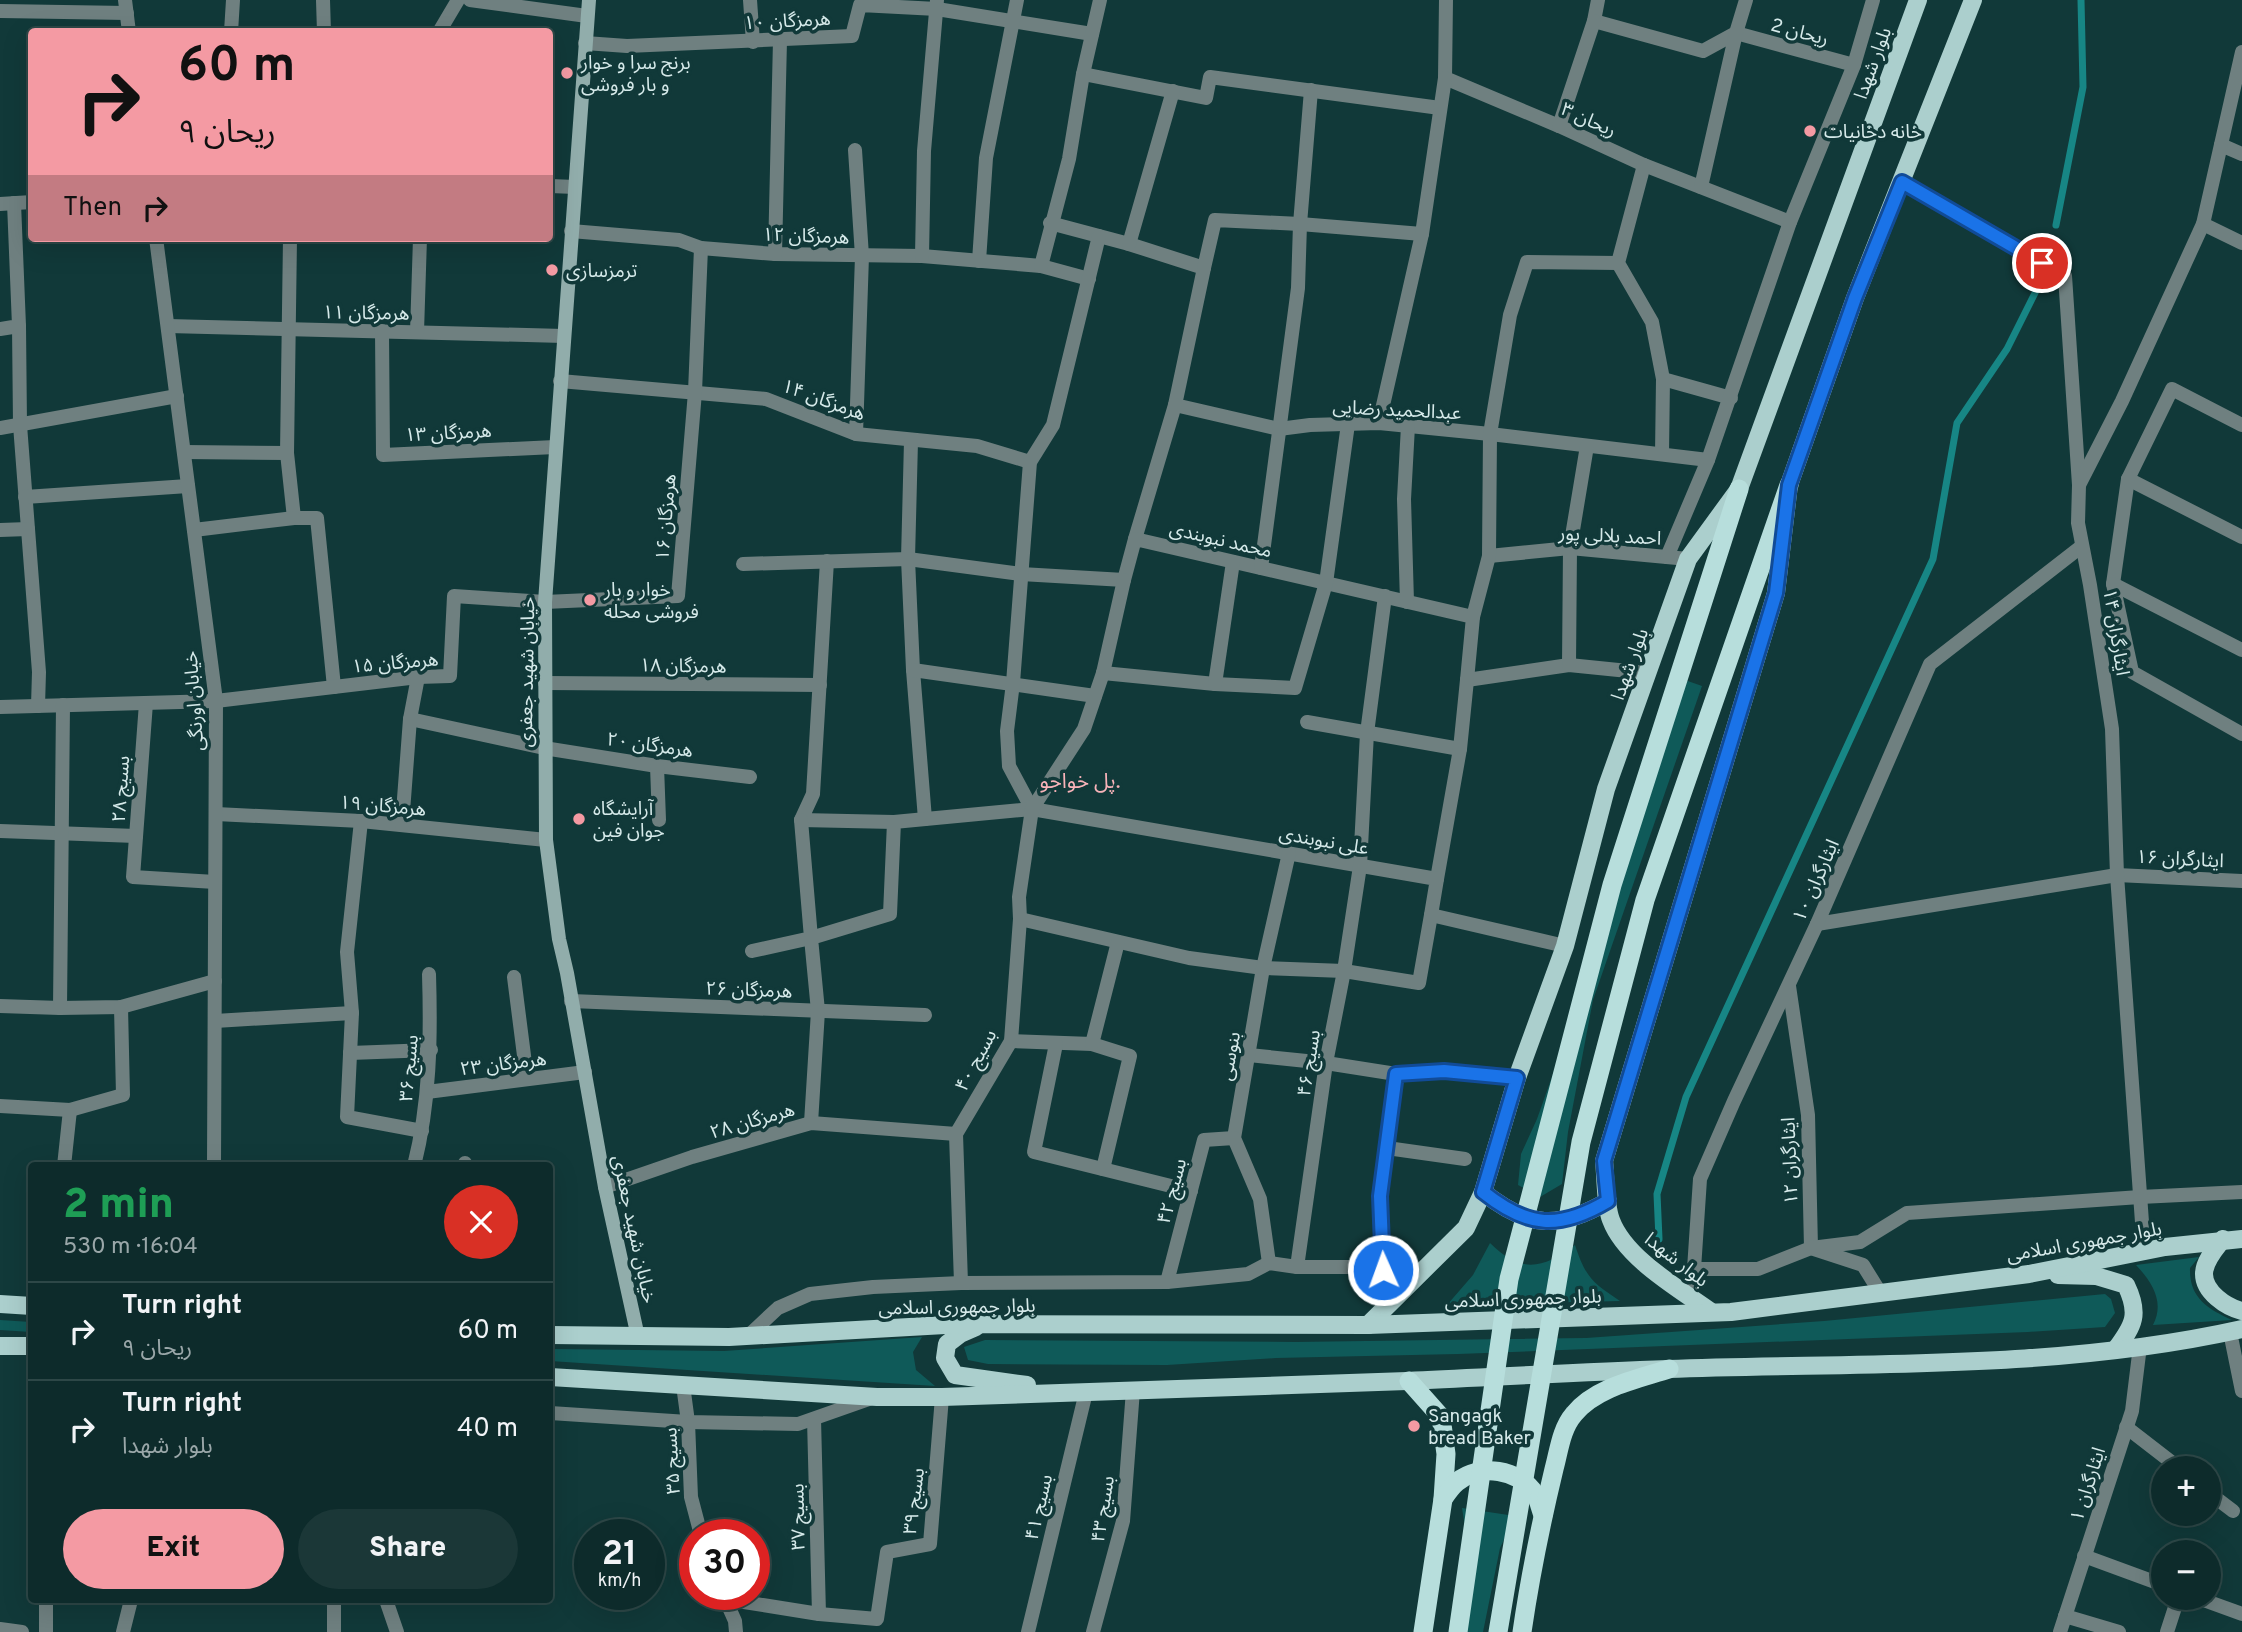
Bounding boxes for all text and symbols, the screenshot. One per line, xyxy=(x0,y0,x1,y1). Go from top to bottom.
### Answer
street label: هرمزگان ۱۰ xyxy=(743,8,831,36)
street label: ریحان 2 xyxy=(1768,14,1831,52)
street label: بلوار شهدا xyxy=(1850,24,1898,103)
text: 60 m xyxy=(178,37,296,99)
place label: برنج سرا و خوار و بار فروشی xyxy=(580,52,691,98)
icon: right xyxy=(63,56,154,147)
marker: برنج سرا و خوار و بار فروشی xyxy=(559,65,575,81)
street label: ریحان ۳ xyxy=(1557,98,1620,144)
text: ریحان ۹ xyxy=(178,114,276,154)
place label: خانه دخانیات xyxy=(1824,121,1922,145)
marker: خانه دخانیات xyxy=(1802,123,1818,139)
icon: right xyxy=(136,189,174,227)
text: Then xyxy=(63,192,122,225)
street label: هرمزگان ۱۲ xyxy=(762,223,850,251)
pin xyxy=(2012,233,2072,293)
icon: arrive xyxy=(2023,244,2061,282)
place label: ترمزسازی xyxy=(566,260,637,284)
marker: ترمزسازی xyxy=(544,262,560,278)
street label: هرمزگان ۱۱ xyxy=(322,301,410,327)
street label: هرمزگان ۱۴ xyxy=(778,375,868,427)
street label: عبدالحمید رضایی xyxy=(1332,396,1462,426)
street label: هرمزگان ۱۳ xyxy=(404,420,492,448)
street label: هرمزگان ۱۶ xyxy=(651,473,683,562)
street label: محمد نبوبندی xyxy=(1167,518,1274,564)
street label: احمد بلالی پور xyxy=(1557,522,1662,552)
place label: خوار و بار فروشی محله xyxy=(603,579,699,625)
street label: ایثارگران ۱۴ xyxy=(2096,587,2134,677)
marker: خوار و بار فروشی محله xyxy=(582,592,598,608)
street label: خیابان شهید جعفری xyxy=(515,597,541,748)
street label: بلوار شهدا xyxy=(1607,625,1655,704)
street label: هرمزگان ۱۵ xyxy=(351,648,440,680)
street label: خیابان اورنگی xyxy=(180,650,210,752)
street label: هرمزگان ۱۸ xyxy=(639,654,727,680)
street label: هرمزگان ۲۰ xyxy=(605,728,695,764)
street label: بسیج ۲۸ xyxy=(108,755,137,823)
district label: پل خواجو. xyxy=(1040,769,1120,796)
street label: هرمزگان ۱۹ xyxy=(338,791,427,823)
place label: آرایشگاه جوان فین xyxy=(593,798,665,844)
marker: آرایشگاه جوان فین xyxy=(571,811,587,827)
street label: علی نبوبندی xyxy=(1277,822,1370,862)
street label: ایثارگران ۱۰ xyxy=(1788,836,1846,926)
street label: ایثارگران ۱۶ xyxy=(2135,846,2224,874)
street label: هرمزگان ۲۶ xyxy=(705,977,793,1005)
street label: بسیج ۴۰ xyxy=(950,1026,1004,1097)
street label: بسیج ۴۶ xyxy=(1293,1028,1328,1098)
street label: بنوسی xyxy=(1215,1030,1247,1083)
street label: بسیج ۳۶ xyxy=(395,1034,426,1103)
street label: هرمزگان ۲۳ xyxy=(459,1048,548,1082)
street label: هرمزگان ۲۸ xyxy=(707,1098,798,1145)
street label: ایثارگران ۱۲ xyxy=(1777,1117,1805,1205)
street label: خیابان شهید جعفری xyxy=(606,1153,660,1306)
street label: بسیج ۴۲ xyxy=(1153,1156,1194,1227)
text: 2 min xyxy=(63,1180,174,1233)
button: close xyxy=(444,1185,518,1259)
street label: بلوار جمهوری اسلامی xyxy=(2005,1218,2164,1268)
street label: بلوار شهدا xyxy=(1639,1228,1713,1293)
text: 530 m · 16:04 xyxy=(63,1233,198,1262)
position arrow xyxy=(1346,1233,1420,1307)
street label: بلوار جمهوری اسلامی xyxy=(1444,1285,1602,1315)
text: Turn right xyxy=(122,1290,242,1323)
street label: بلوار جمهوری اسلامی xyxy=(878,1295,1036,1321)
icon: right xyxy=(63,1312,101,1350)
text: 60 m xyxy=(458,1315,518,1348)
text: ریحان ۹ xyxy=(122,1335,192,1364)
text: Turn right xyxy=(122,1388,242,1421)
place label: Sangagk bread Baker xyxy=(1428,1405,1532,1451)
icon: right xyxy=(63,1410,101,1448)
text: 40 m xyxy=(457,1413,518,1446)
marker: Sangagk bread Baker xyxy=(1406,1418,1422,1434)
street label: بسیج ۳۵ xyxy=(659,1427,688,1495)
text: بلوار شهدا xyxy=(122,1433,213,1462)
street label: ایثارگران ۱ xyxy=(2066,1444,2112,1525)
map controls xyxy=(2151,1456,2221,1610)
button: + xyxy=(2151,1456,2221,1526)
street label: بسیج ۳۹ xyxy=(899,1467,932,1536)
street label: بسیج ۴۱ xyxy=(1021,1472,1060,1543)
street label: بسیج ۴۳ xyxy=(1087,1474,1122,1544)
street label: بسیج ۳۷ xyxy=(786,1483,813,1551)
button: Exit xyxy=(63,1509,284,1589)
button: Share xyxy=(298,1509,518,1589)
speed limit sign: 30 xyxy=(679,1519,770,1610)
text: 21 xyxy=(602,1533,637,1577)
button: − xyxy=(2151,1540,2221,1610)
text: km/h xyxy=(598,1570,641,1593)

